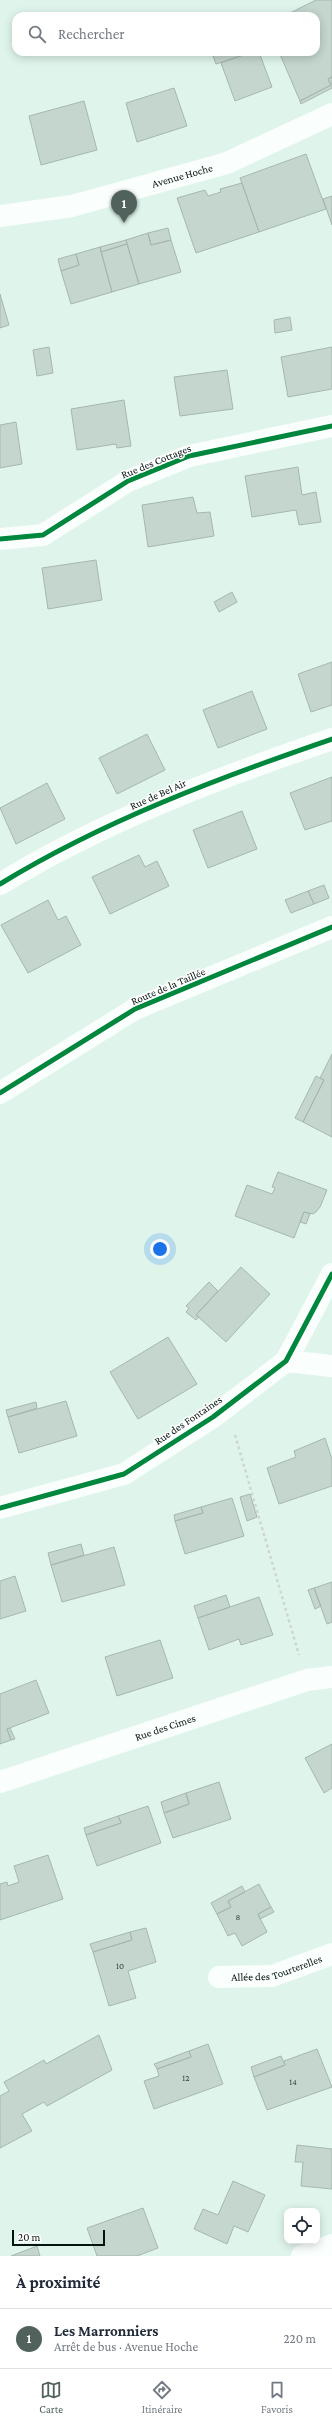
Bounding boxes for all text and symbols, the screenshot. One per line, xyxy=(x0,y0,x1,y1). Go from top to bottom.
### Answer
search box xyxy=(12,12,320,56)
icon: search xyxy=(26,23,48,45)
text: Rechercher xyxy=(58,26,125,42)
street label: Avenue Hoche xyxy=(150,161,214,190)
pin: 1 xyxy=(111,190,137,223)
street label: Rue des Cottages xyxy=(119,442,193,481)
street label: Rue de Bel Air xyxy=(128,776,188,812)
street label: Route de la Taillée xyxy=(129,965,207,1007)
your location xyxy=(150,1239,170,1259)
street label: Rue des Fontaines xyxy=(152,1393,224,1447)
street label: Rue des Cimes xyxy=(133,1711,197,1743)
house number: 8 xyxy=(236,1912,241,1922)
street label: Allée des Tourterelles xyxy=(231,1952,324,1983)
house number: 10 xyxy=(116,1961,124,1971)
house number: 12 xyxy=(182,2073,190,2083)
house number: 14 xyxy=(289,2077,297,2087)
map controls xyxy=(284,2208,320,2244)
button: locate xyxy=(284,2208,320,2244)
scale bar xyxy=(12,2228,105,2247)
text: 20 m xyxy=(18,2231,40,2243)
text: À proximité xyxy=(16,2273,100,2292)
text: Les Marronniers xyxy=(54,2323,158,2339)
text: 1 xyxy=(27,2331,31,2346)
text: 220 m xyxy=(283,2331,316,2346)
text: Arrêt de bus · Avenue Hoche xyxy=(54,2339,198,2354)
tab: Carte xyxy=(39,2379,63,2415)
tab: Itinéraire xyxy=(142,2379,182,2415)
tab: Favoris xyxy=(261,2379,293,2415)

